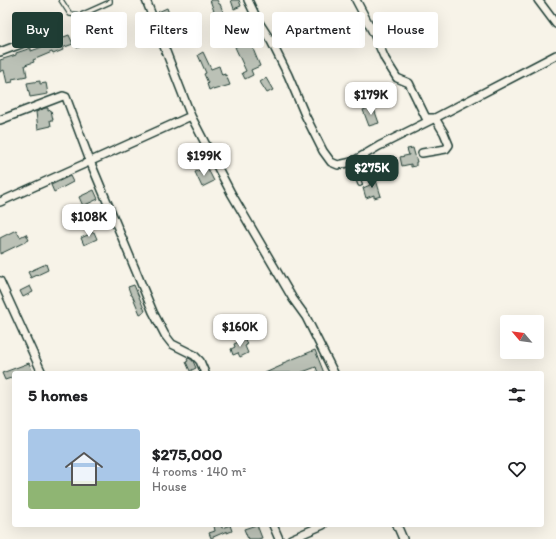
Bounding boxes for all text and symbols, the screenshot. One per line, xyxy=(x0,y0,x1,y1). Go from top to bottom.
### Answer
chip: Buy xyxy=(12,12,63,48)
chip: Rent xyxy=(71,12,127,48)
chip: Filters xyxy=(135,12,202,48)
chip: New xyxy=(210,12,264,48)
chip: Apartment xyxy=(272,12,365,48)
chip: House xyxy=(373,12,438,48)
pin: $179K xyxy=(343,82,399,116)
text: $179K xyxy=(354,87,388,102)
pin: $199K xyxy=(176,143,232,177)
text: $199K xyxy=(187,148,221,163)
pin: $275K xyxy=(344,155,400,189)
text: $275K xyxy=(354,160,390,175)
pin: $108K xyxy=(61,204,117,238)
text: $108K xyxy=(71,209,107,224)
pin: $160K xyxy=(212,314,268,348)
north arrow xyxy=(500,315,544,359)
map controls xyxy=(500,315,544,359)
text: $160K xyxy=(222,319,258,334)
icon: filters xyxy=(506,384,528,406)
text: 5 homes xyxy=(28,385,88,405)
text: $275,000 xyxy=(152,444,222,464)
icon: home xyxy=(60,445,108,493)
icon: heart xyxy=(506,458,528,480)
text: 4 rooms · 140 m² xyxy=(152,464,246,479)
text: House xyxy=(152,479,187,494)

